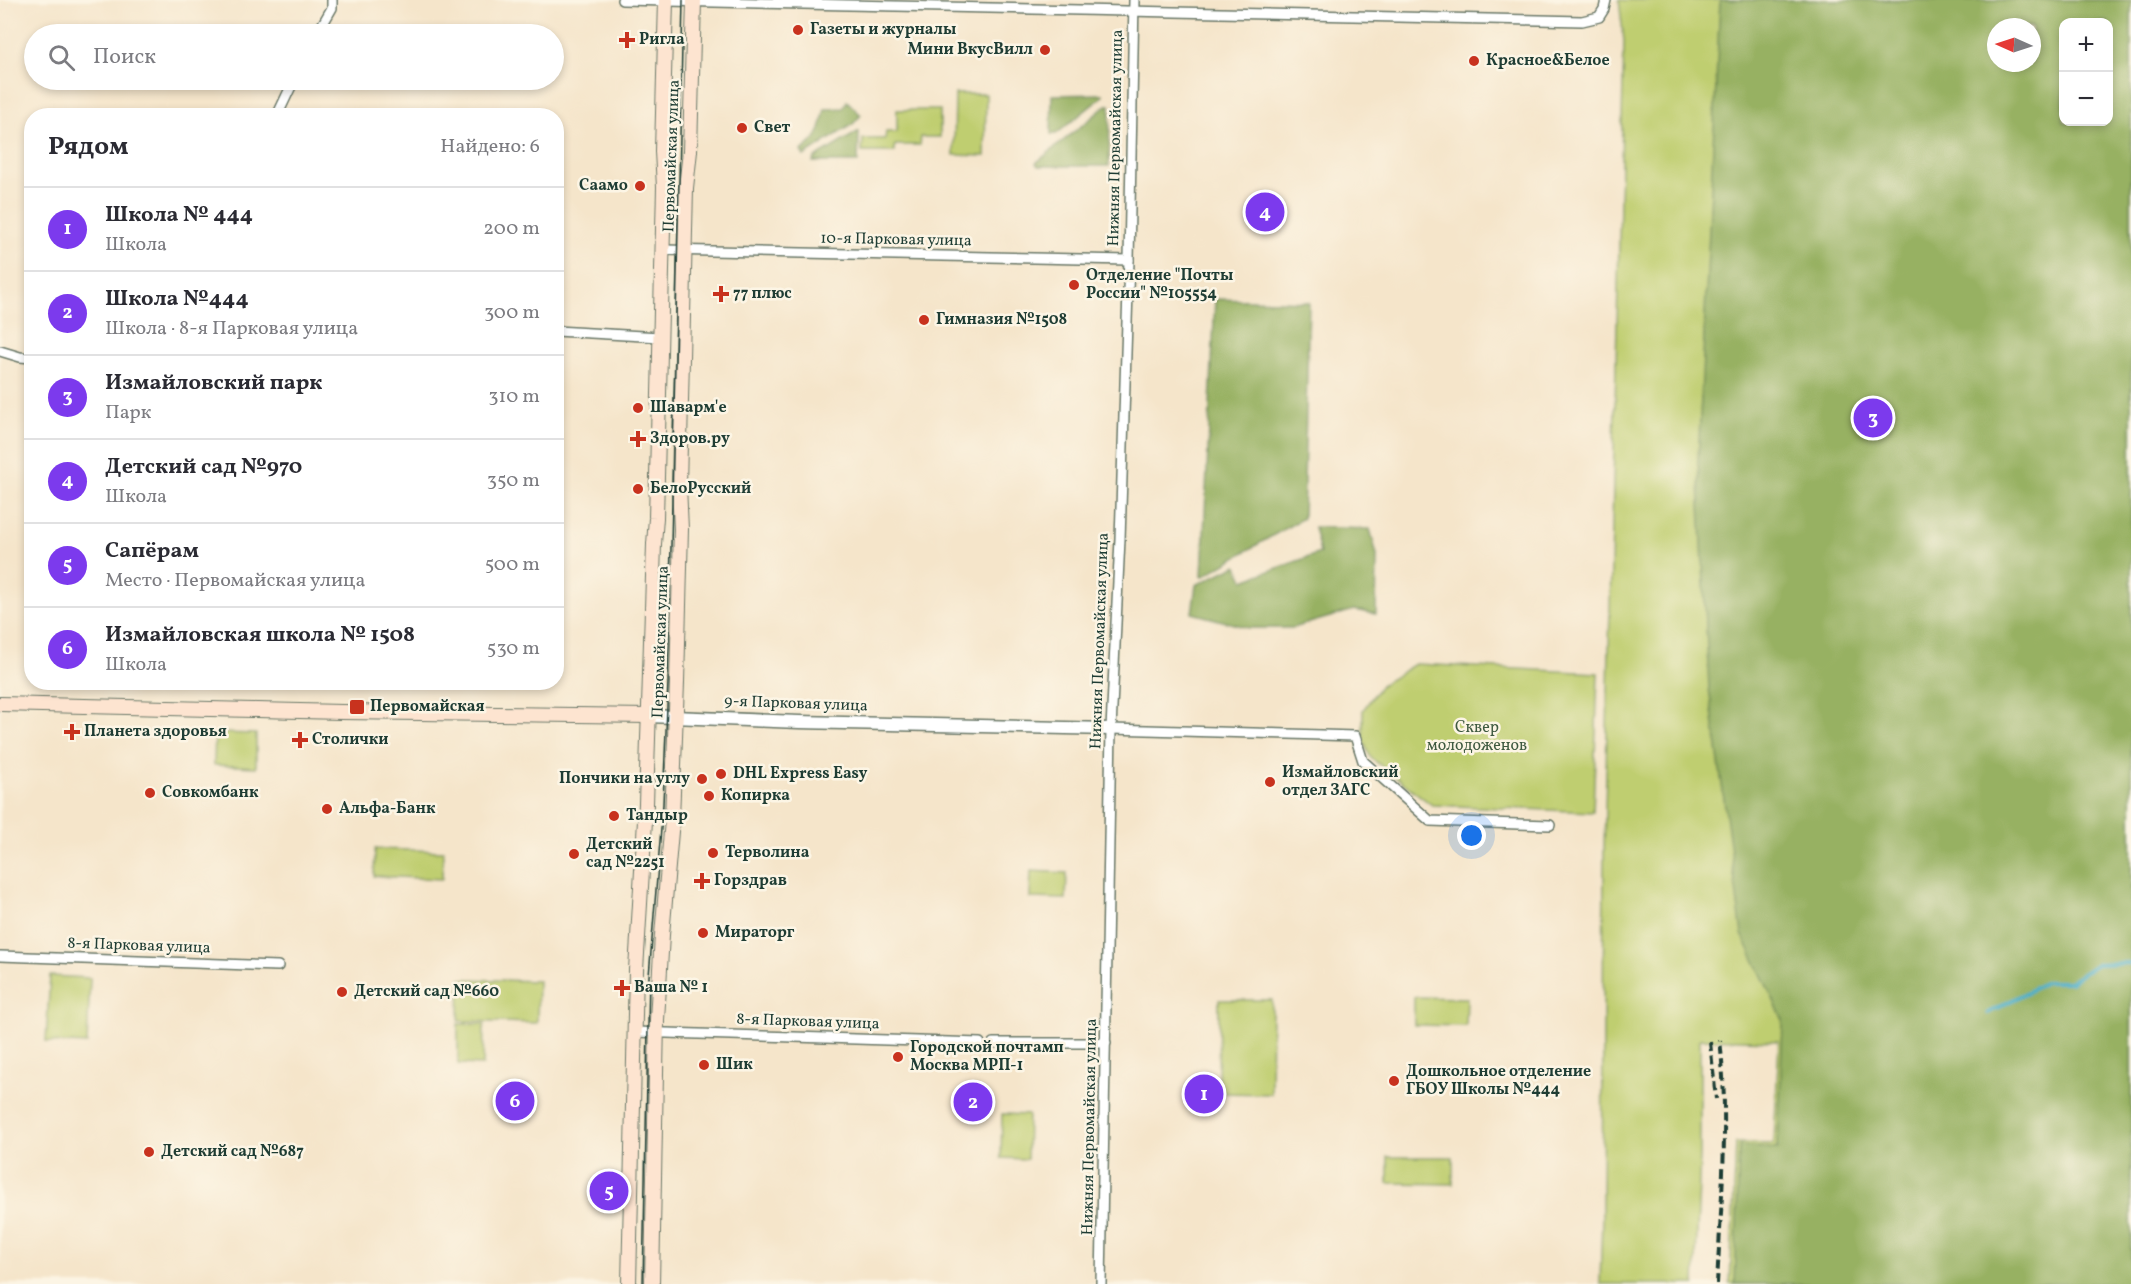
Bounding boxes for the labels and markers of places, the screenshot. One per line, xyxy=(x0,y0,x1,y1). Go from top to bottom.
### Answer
place label: Газеты и журналы xyxy=(810,19,956,41)
marker: Газеты и журналы xyxy=(791,23,805,37)
place label: Ригла xyxy=(639,29,685,51)
marker: Ригла xyxy=(620,33,634,47)
place label: Мини ВкусВилл xyxy=(907,39,1033,61)
marker: Мини ВкусВилл xyxy=(1038,43,1052,57)
place label: Красное&Белое xyxy=(1486,50,1610,72)
marker: Красное&Белое xyxy=(1467,54,1481,68)
place label: Свет xyxy=(754,117,790,139)
marker: Свет xyxy=(735,121,749,135)
place label: Саамо xyxy=(579,175,628,197)
marker: Саамо xyxy=(633,179,647,193)
pin: 4 xyxy=(1246,190,1284,234)
place label: Отделение "Почты России" №105554 xyxy=(1086,265,1233,305)
marker: Отделение "Почты России" №105554 xyxy=(1067,278,1081,292)
place label: 77 плюс xyxy=(733,283,792,305)
marker: 77 плюс xyxy=(714,287,728,301)
place label: Гимназия №1508 xyxy=(936,309,1067,331)
marker: Гимназия №1508 xyxy=(917,313,931,327)
pin: 3 xyxy=(1854,396,1892,440)
place label: Шаварм'е xyxy=(650,397,727,419)
marker: Шаварм'е xyxy=(631,401,645,415)
place label: Здоров.ру xyxy=(650,428,730,450)
marker: Здоров.ру xyxy=(631,432,645,446)
place label: БелоРусский xyxy=(650,478,751,500)
marker: БелоРусский xyxy=(631,482,645,496)
place label: Первомайская xyxy=(370,696,485,718)
marker: Первомайская xyxy=(348,698,366,716)
place label: Планета здоровья xyxy=(84,721,227,743)
marker: Планета здоровья xyxy=(65,725,79,739)
place label: Столички xyxy=(312,729,389,751)
marker: Столички xyxy=(293,733,307,747)
place label: Измайловский отдел ЗАГС xyxy=(1282,762,1399,802)
place label: DHL Express Easy xyxy=(733,763,868,785)
marker: DHL Express Easy xyxy=(714,767,728,781)
place label: Пончики на углу xyxy=(559,768,690,790)
marker: Пончики на углу xyxy=(695,772,709,786)
marker: Измайловский отдел ЗАГС xyxy=(1263,775,1277,789)
place label: Совкомбанк xyxy=(162,782,259,804)
place label: Копирка xyxy=(721,785,790,807)
marker: Совкомбанк xyxy=(143,786,157,800)
marker: Копирка xyxy=(702,789,716,803)
place label: Альфа-Банк xyxy=(339,798,436,820)
marker: Альфа-Банк xyxy=(320,802,334,816)
place label: Тандыр xyxy=(626,805,688,827)
marker: Тандыр xyxy=(607,809,621,823)
place label: Детский сад №2251 xyxy=(586,834,665,874)
place label: Терволина xyxy=(725,842,810,864)
marker: Терволина xyxy=(706,846,720,860)
marker: Детский сад №2251 xyxy=(567,847,581,861)
place label: Горздрав xyxy=(714,870,787,892)
marker: Горздрав xyxy=(695,874,709,888)
place label: Мираторг xyxy=(715,922,795,944)
marker: Мираторг xyxy=(696,926,710,940)
place label: Ваша № 1 xyxy=(634,977,708,999)
place label: Детский сад №660 xyxy=(354,981,499,1003)
marker: Ваша № 1 xyxy=(615,981,629,995)
marker: Детский сад №660 xyxy=(335,985,349,999)
place label: Городской почтамп Москва МРП-1 xyxy=(910,1037,1064,1077)
marker: Городской почтамп Москва МРП-1 xyxy=(891,1050,905,1064)
place label: Шик xyxy=(716,1054,753,1076)
marker: Шик xyxy=(697,1058,711,1072)
place label: Дошкольное отделение ГБОУ Школы №444 xyxy=(1406,1061,1591,1101)
pin: 1 xyxy=(1184,1072,1224,1116)
marker: Дошкольное отделение ГБОУ Школы №444 xyxy=(1387,1074,1401,1088)
pin: 6 xyxy=(496,1078,534,1124)
pin: 2 xyxy=(954,1080,992,1124)
place label: Детский сад №687 xyxy=(161,1141,304,1163)
marker: Детский сад №687 xyxy=(142,1145,156,1159)
pin: 5 xyxy=(590,1168,628,1214)

